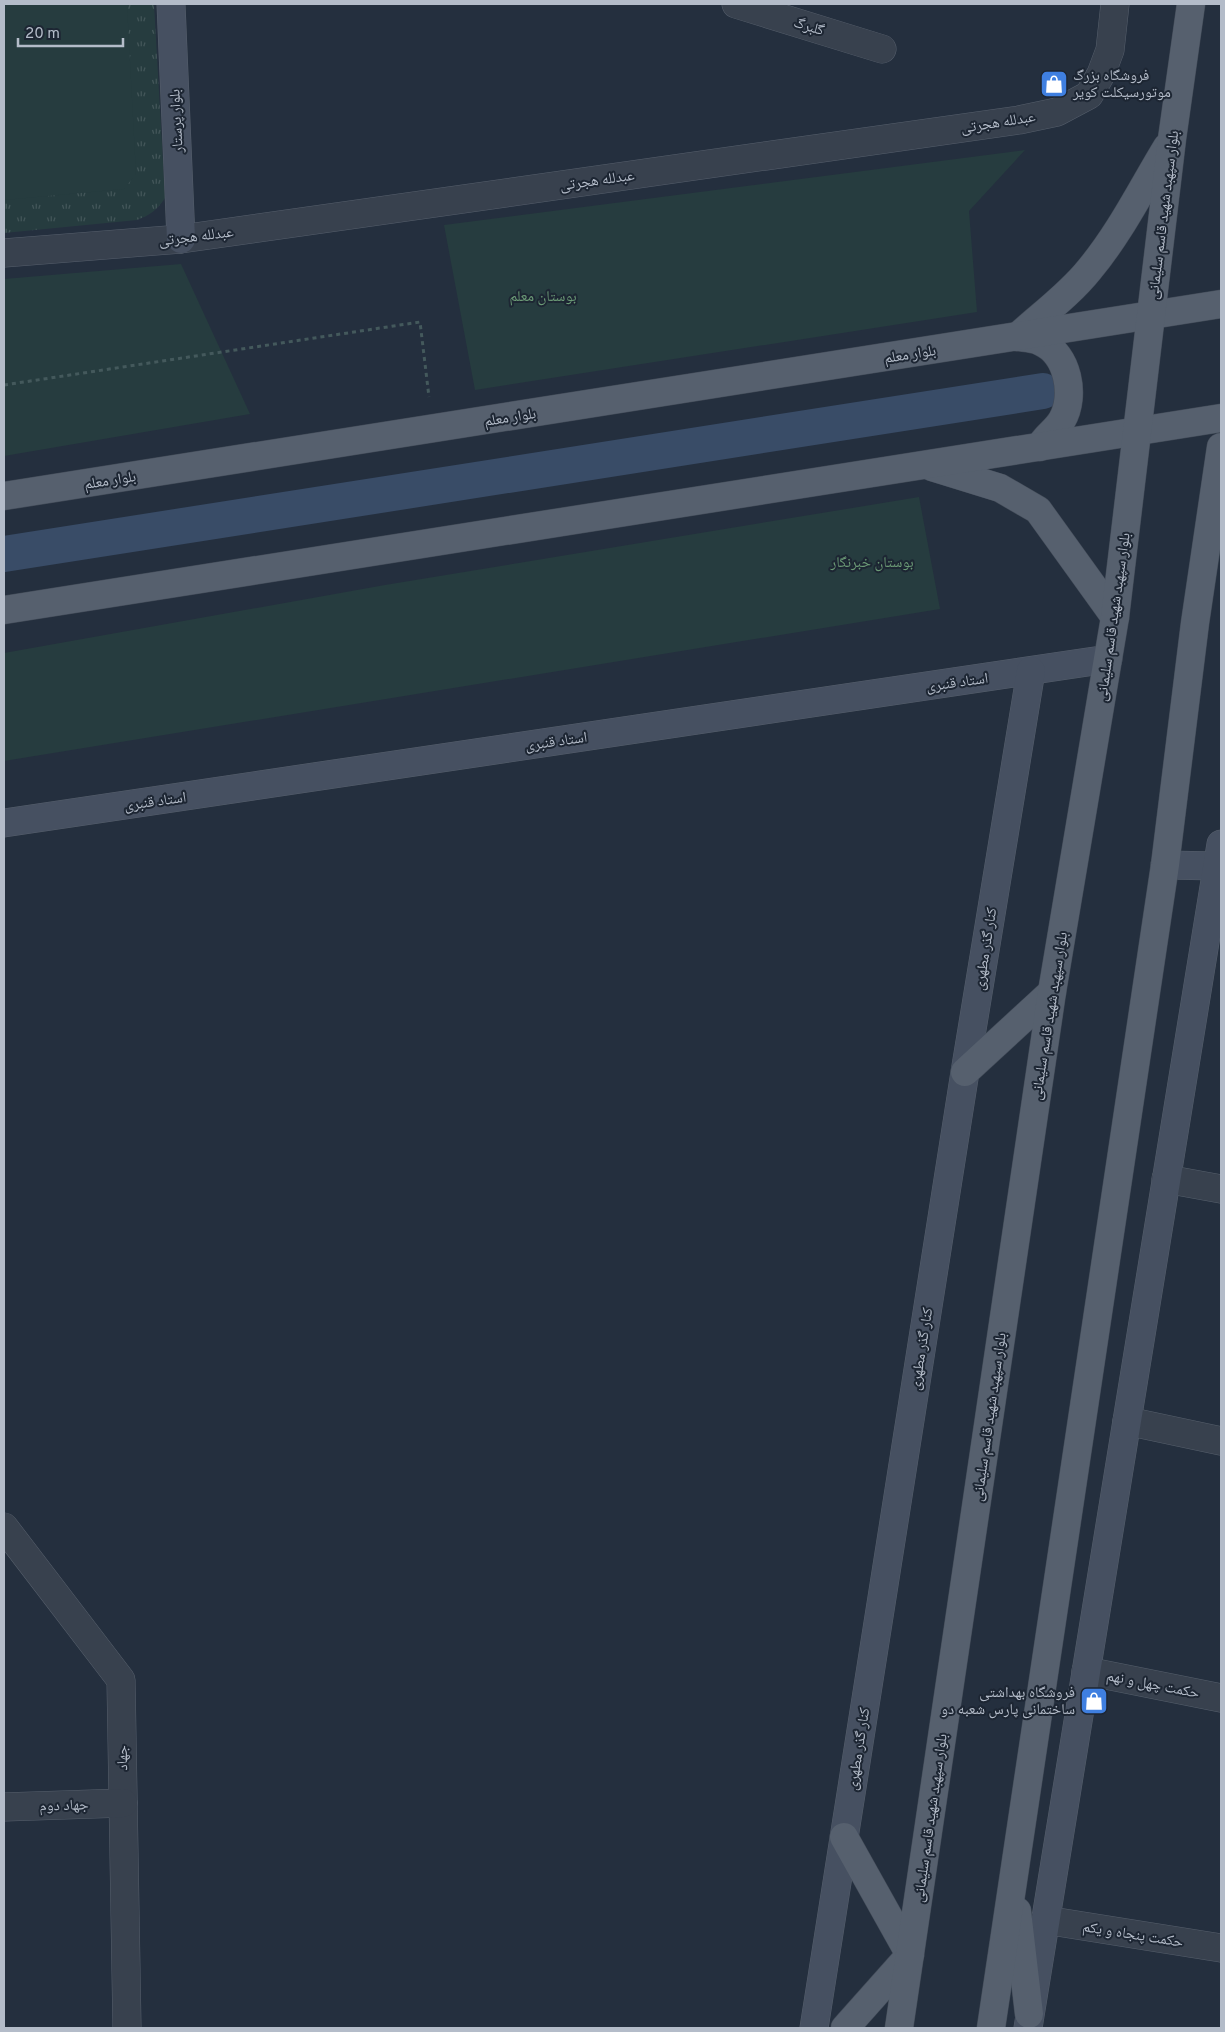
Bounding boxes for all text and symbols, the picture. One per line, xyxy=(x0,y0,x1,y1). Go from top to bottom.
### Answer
street label: گلبرگ xyxy=(791,14,827,41)
scale bar xyxy=(18,15,122,47)
text: 20 m xyxy=(25,25,60,44)
place label: فروشگاه بزرگ موتورسیکلت کویر xyxy=(1072,67,1171,103)
shop icon: فروشگاه بزرگ موتورسیکلت کویر xyxy=(1039,69,1069,99)
street label: بلوار پرستار xyxy=(166,89,189,154)
street label: عبدلله هجرتی xyxy=(960,108,1037,139)
street label: بلوار سپهبد شهید قاسم سلیمانی xyxy=(1145,130,1184,301)
street label: عبدلله هجرتی xyxy=(559,167,636,196)
street label: عبدلله هجرتی xyxy=(158,223,235,252)
park label: بوستان معلم xyxy=(509,288,577,307)
street label: بلوار معلم xyxy=(883,342,938,369)
street label: بلوار معلم xyxy=(483,405,538,432)
street label: بلوار معلم xyxy=(83,468,138,495)
street label: بلوار سپهبد شهید قاسم سلیمانی xyxy=(1093,532,1136,703)
park label: بوستان خبرنگار xyxy=(829,554,914,573)
street label: استاد قنبری xyxy=(925,670,990,697)
street label: استاد قنبری xyxy=(524,729,589,756)
street label: استاد قنبری xyxy=(123,789,188,816)
street label: کنار گذر مطهری xyxy=(971,906,1002,992)
street label: بلوار سپهبد شهید قاسم سلیمانی xyxy=(1028,931,1073,1102)
street label: کنار گذر مطهری xyxy=(907,1306,938,1392)
street label: بلوار سپهبد شهید قاسم سلیمانی xyxy=(969,1332,1012,1503)
street label: حکمت چهل و نهم xyxy=(1105,1667,1201,1704)
place label: فروشگاه بهداشتی ساختمانی پارس شعبه دو xyxy=(941,1684,1075,1720)
shop icon: فروشگاه بهداشتی ساختمانی پارس شعبه دو xyxy=(1079,1686,1109,1716)
street label: کنار گذر مطهری xyxy=(844,1706,875,1792)
street label: بلوار سپهبد شهید قاسم سلیمانی xyxy=(910,1733,953,1904)
street label: جهاد xyxy=(114,1745,133,1771)
street label: جهاد دوم xyxy=(39,1796,89,1817)
street label: حکمت پنجاه و یکم xyxy=(1081,1918,1185,1953)

